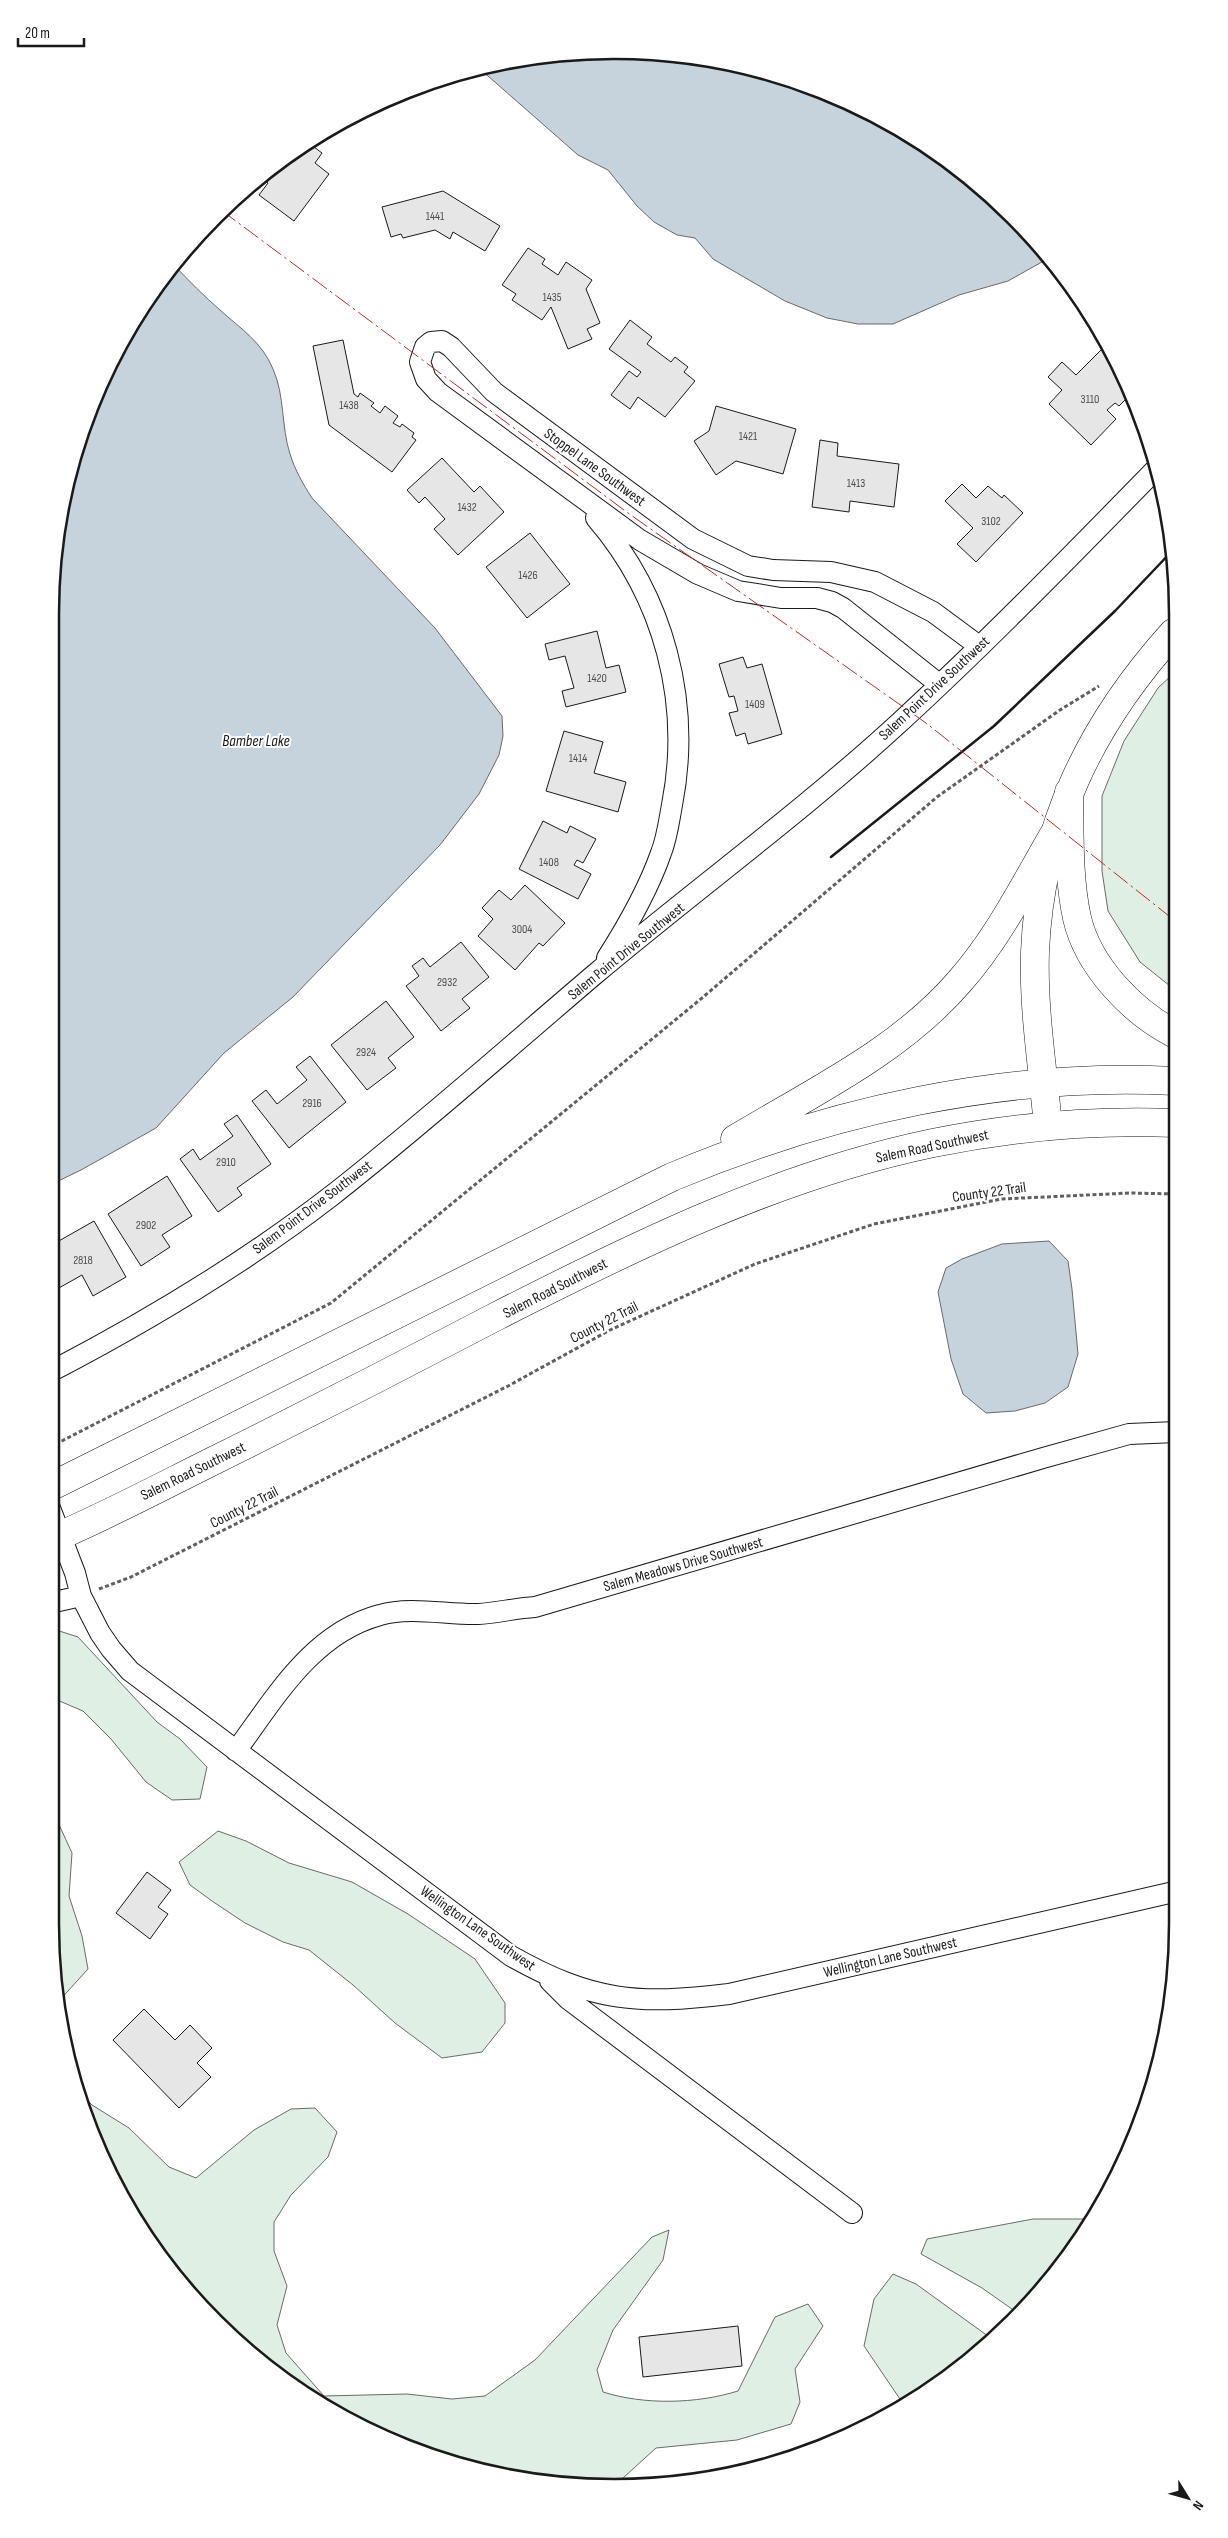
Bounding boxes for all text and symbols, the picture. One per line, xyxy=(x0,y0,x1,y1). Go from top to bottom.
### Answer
scale bar xyxy=(18,15,84,47)
text: 20 m xyxy=(25,24,50,43)
house number: 1441 xyxy=(426,209,445,224)
house number: 1435 xyxy=(542,290,562,305)
house number: 3110 xyxy=(1081,392,1099,407)
house number: 1438 xyxy=(339,398,359,413)
street label: Stoppel Lane Southwest xyxy=(540,424,650,511)
house number: 1421 xyxy=(739,429,758,444)
house number: 1413 xyxy=(847,476,865,491)
house number: 1432 xyxy=(457,500,477,515)
house number: 3102 xyxy=(981,514,1001,529)
house number: 1426 xyxy=(518,568,538,583)
street label: Salem Point Drive Southwest xyxy=(875,632,994,745)
house number: 1420 xyxy=(587,671,607,686)
house number: 1409 xyxy=(745,697,765,712)
water label: Bamber Lake xyxy=(222,732,290,751)
house number: 1414 xyxy=(569,751,587,766)
house number: 1408 xyxy=(539,855,559,870)
street label: Salem Point Drive Southwest xyxy=(564,898,689,1004)
house number: 3004 xyxy=(512,922,532,937)
house number: 2932 xyxy=(437,975,457,990)
house number: 2924 xyxy=(356,1045,376,1060)
house number: 2916 xyxy=(302,1096,322,1111)
street label: Salem Road Southwest xyxy=(874,1125,991,1168)
house number: 2910 xyxy=(216,1155,236,1170)
street label: Salem Point Drive Southwest xyxy=(249,1156,376,1259)
street label: County 22 Trail xyxy=(951,1178,1027,1207)
house number: 2902 xyxy=(136,1218,156,1233)
house number: 2818 xyxy=(73,1253,93,1268)
street label: Salem Road Southwest xyxy=(500,1254,611,1323)
street label: County 22 Trail xyxy=(567,1297,642,1348)
street label: Salem Road Southwest xyxy=(138,1438,249,1505)
street label: County 22 Trail xyxy=(207,1482,282,1533)
street label: Salem Meadows Drive Southwest xyxy=(601,1532,766,1596)
street label: Wellington Lane Southwest xyxy=(416,1881,539,1976)
street label: Wellington Lane Southwest xyxy=(821,1933,959,1982)
north arrow xyxy=(1163,2473,1213,2523)
text: N xyxy=(1189,2497,1207,2514)

